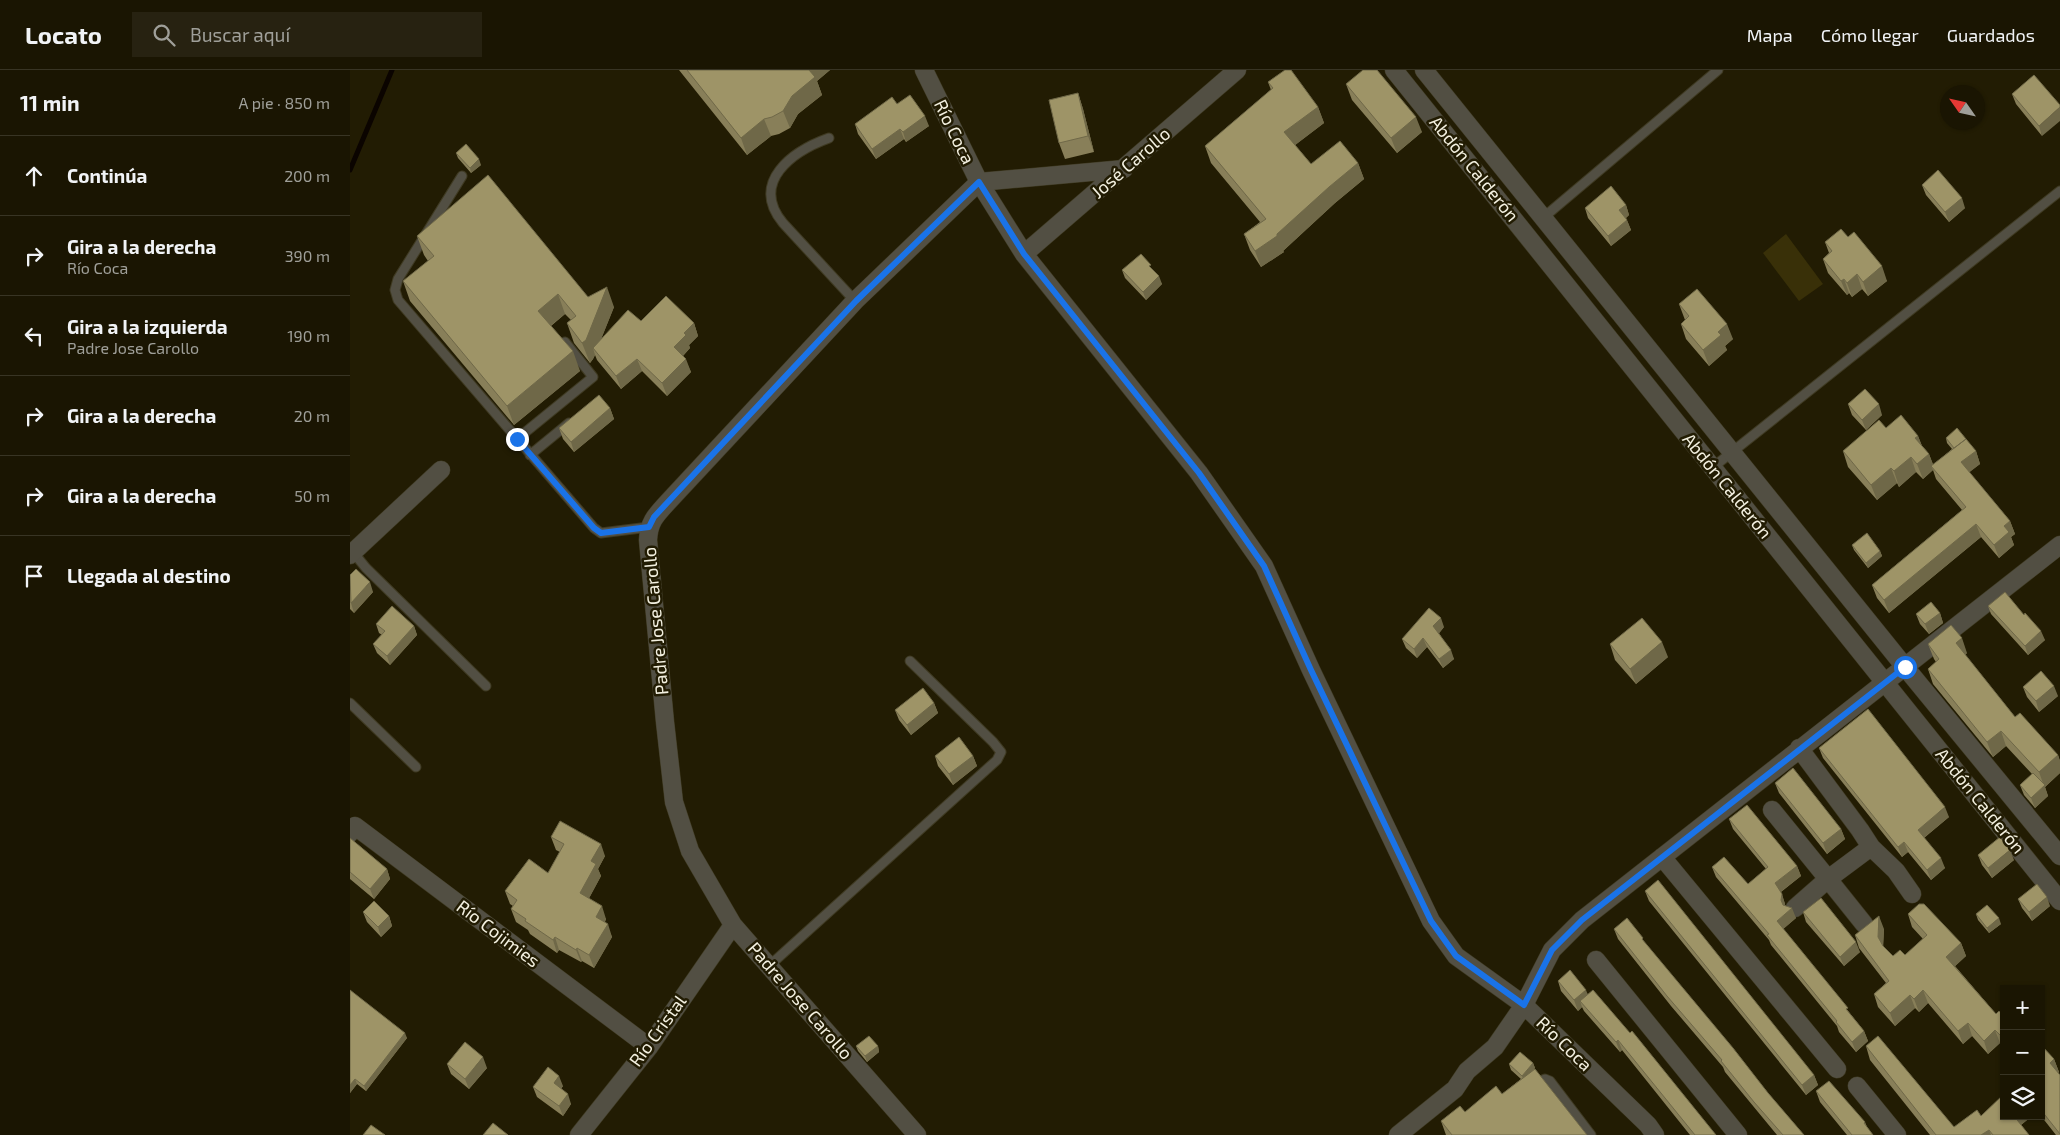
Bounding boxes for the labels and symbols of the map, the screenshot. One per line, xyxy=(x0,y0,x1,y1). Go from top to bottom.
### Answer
north arrow xyxy=(1940,85,1985,130)
street label: Río Coca xyxy=(930,96,980,167)
street label: Abdón Calderón xyxy=(1425,111,1524,226)
street label: José Carollo xyxy=(1086,122,1174,203)
route end xyxy=(506,428,529,451)
street label: Abdón Calderón xyxy=(1678,428,1777,543)
street label: Padre Jose Carollo xyxy=(638,546,672,696)
route start xyxy=(1894,656,1917,679)
street label: Abdón Calderón xyxy=(1931,743,2030,858)
street label: Río Cojimies xyxy=(453,895,544,972)
street label: Padre Jose Carollo xyxy=(744,937,858,1064)
street label: Río Cristal xyxy=(624,990,691,1070)
street label: Río Coca xyxy=(1532,1011,1597,1075)

